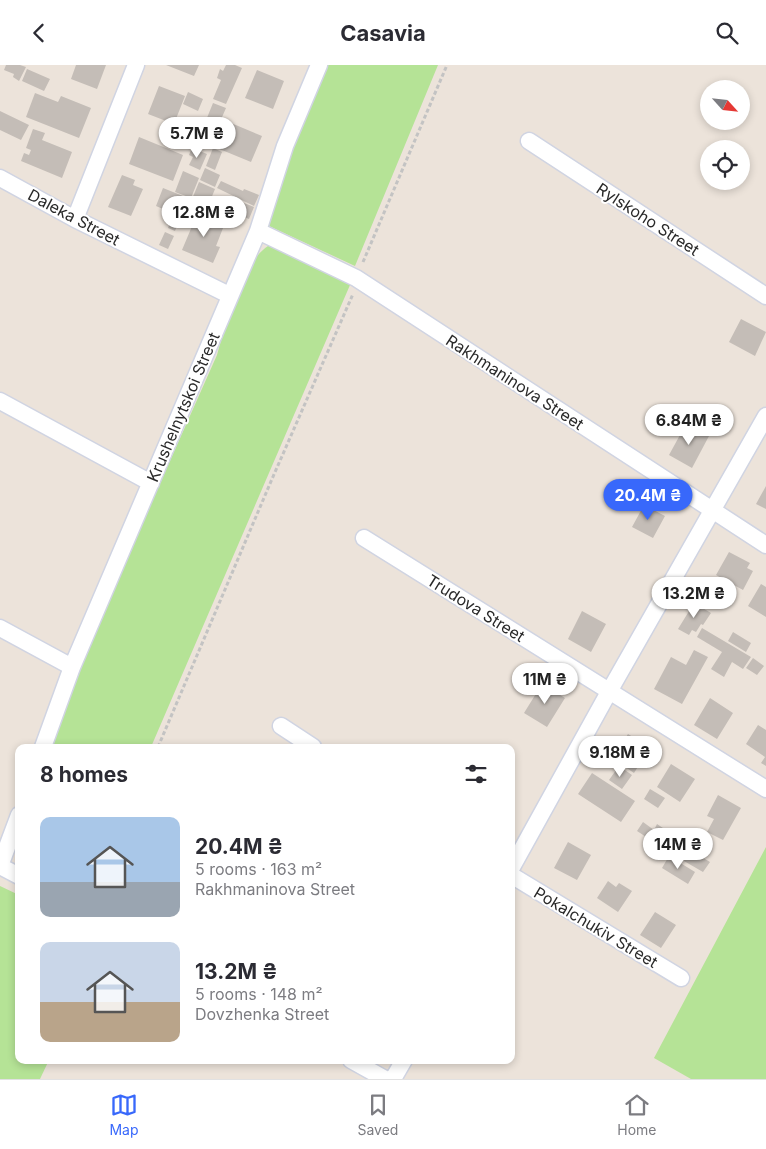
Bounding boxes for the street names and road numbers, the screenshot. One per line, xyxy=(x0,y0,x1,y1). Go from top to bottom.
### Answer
street label: Rylskoho Street xyxy=(593,178,703,260)
street label: Daleka Street xyxy=(25,184,123,250)
street label: Krushelnytskoi Street xyxy=(142,329,224,485)
street label: Rakhmaninova Street xyxy=(442,330,588,434)
street label: Trudova Street xyxy=(423,570,529,646)
street label: Pokalchukiv Street xyxy=(531,882,661,972)

